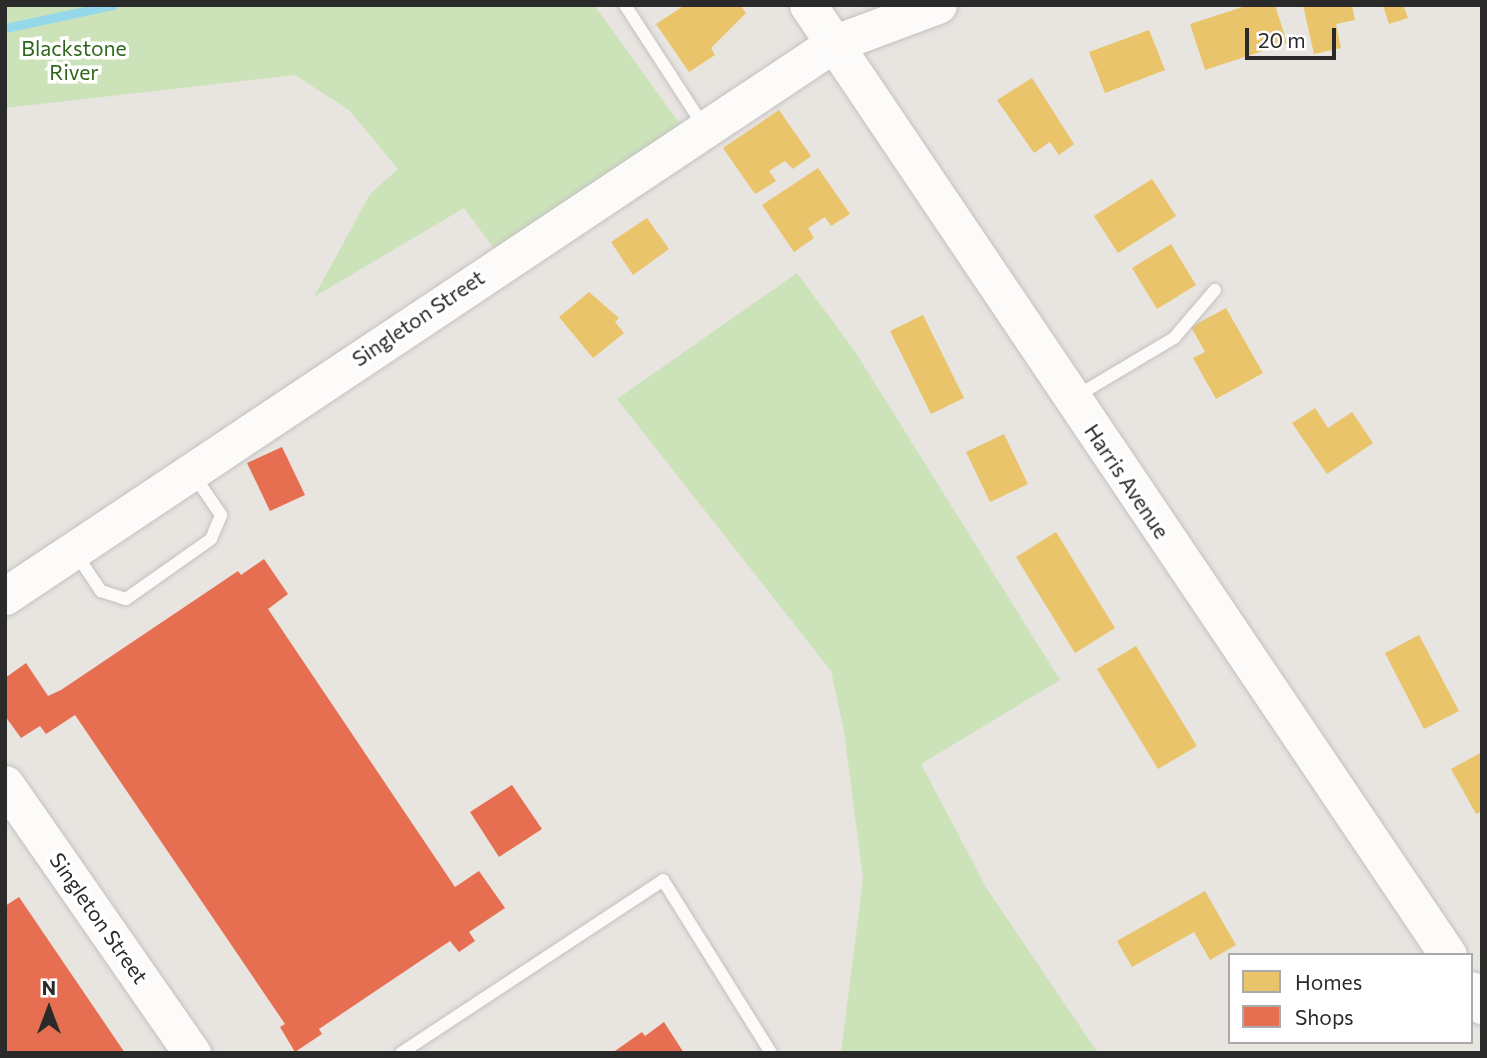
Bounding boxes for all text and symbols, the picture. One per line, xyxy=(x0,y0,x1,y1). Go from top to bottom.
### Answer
scale bar xyxy=(1249,14,1340,58)
text: 20 m xyxy=(1258,27,1306,52)
park label: Blackstone River xyxy=(21,35,127,85)
street label: Singleton Street xyxy=(347,265,489,371)
street label: Harris Avenue xyxy=(1080,419,1174,543)
street label: Singleton Street xyxy=(45,848,153,988)
legend xyxy=(1228,953,1473,1044)
text: Homes xyxy=(1295,969,1362,994)
north arrow xyxy=(14,974,84,1044)
text: N xyxy=(42,976,56,999)
text: Shops xyxy=(1295,1004,1354,1029)

